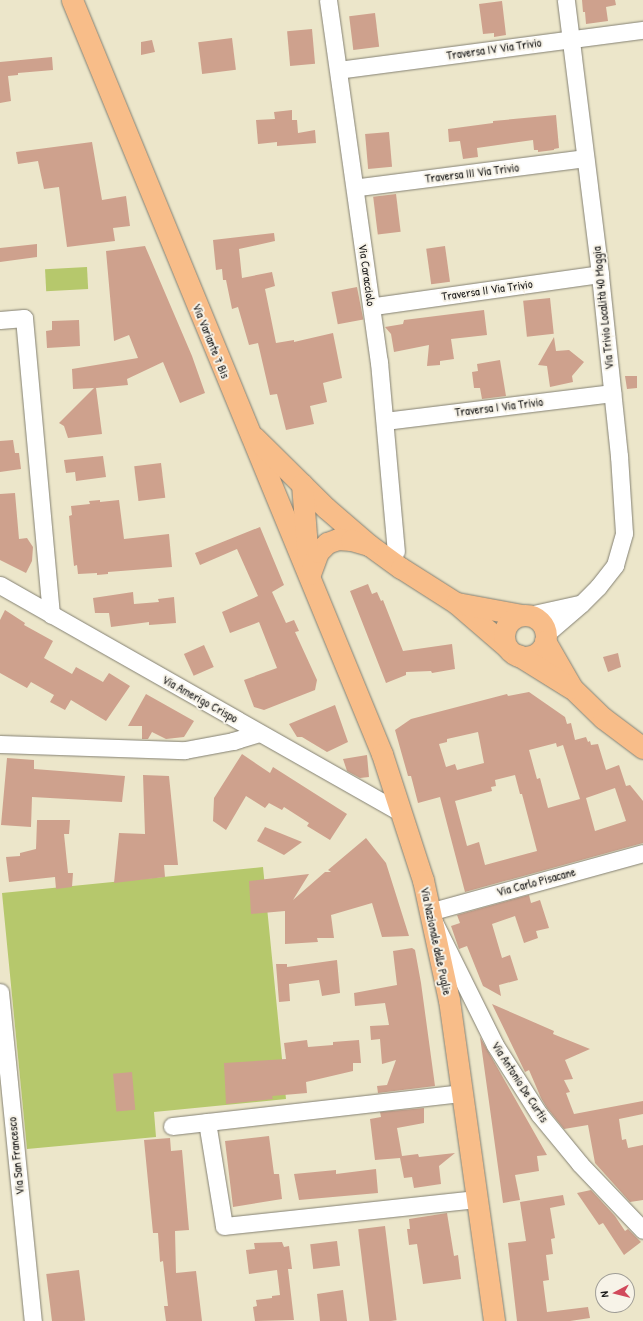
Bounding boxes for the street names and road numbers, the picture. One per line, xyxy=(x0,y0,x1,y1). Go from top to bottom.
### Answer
street label: Traversa IV Via Trivio xyxy=(446,35,542,63)
street label: Traversa III Via Trivio xyxy=(424,160,520,186)
street label: Via Caracciolo xyxy=(356,243,378,307)
street label: Via Trivio Località 40 Moggia xyxy=(589,246,617,370)
street label: Traversa II Via Trivio xyxy=(441,276,533,304)
street label: Via Variante 7 Bis xyxy=(189,301,233,381)
street label: Traversa I Via Trivio xyxy=(454,394,544,420)
street label: Via Amerigo Crispo xyxy=(160,672,240,726)
street label: Via Carlo Pisacane xyxy=(495,865,577,899)
street label: Via Nazionale delle Puglie xyxy=(417,886,455,996)
street label: Via Antonio De Curtis xyxy=(488,1039,552,1125)
street label: Via San Francesco xyxy=(5,1116,27,1196)

